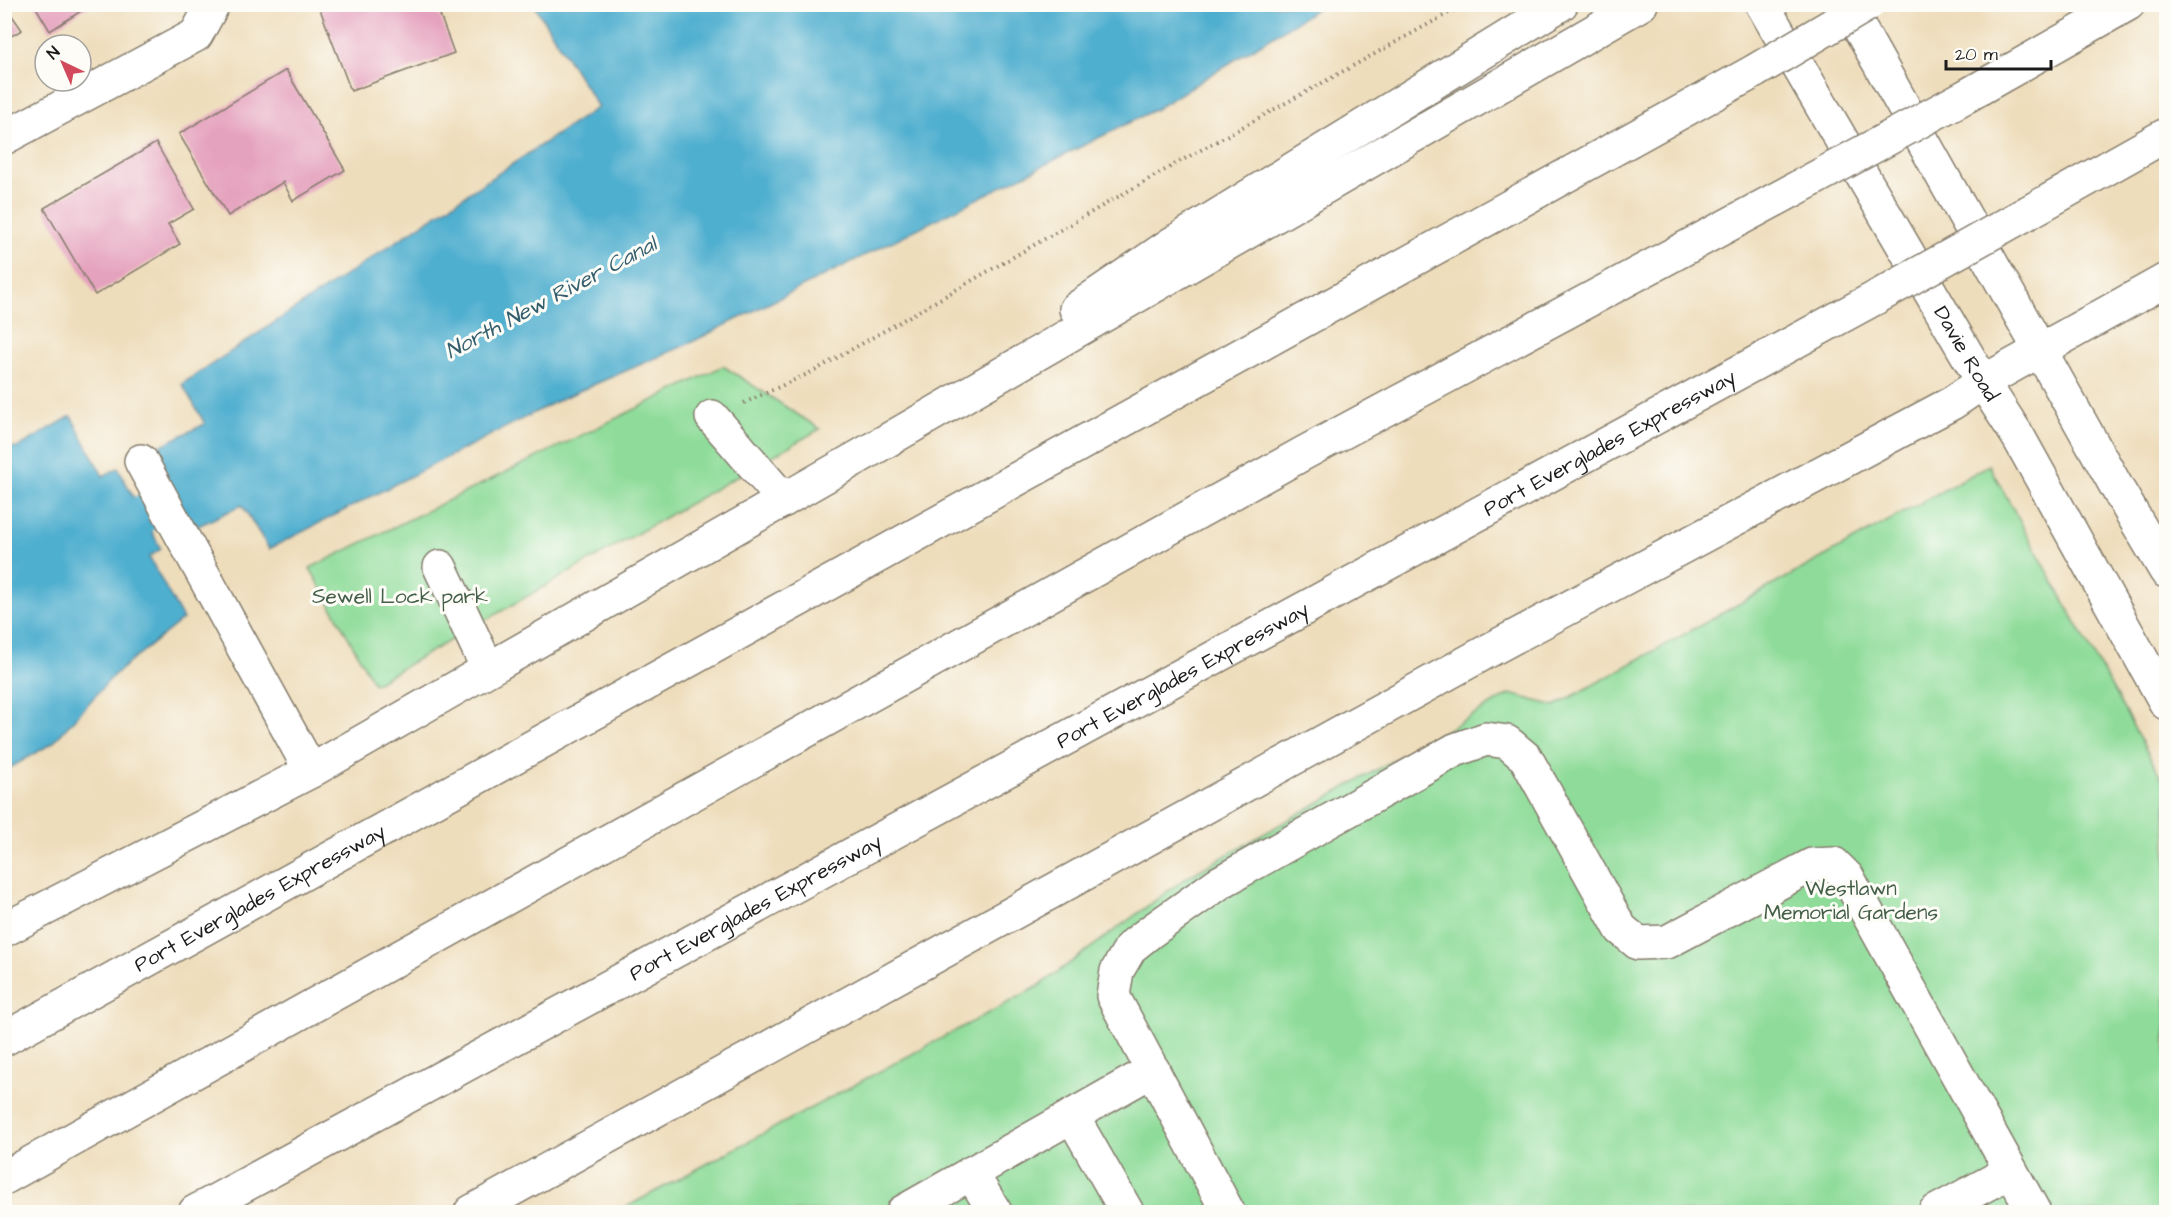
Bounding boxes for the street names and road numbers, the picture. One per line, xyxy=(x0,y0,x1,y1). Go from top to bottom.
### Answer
street label: Davie Road xyxy=(1927,300,2006,407)
street label: Port Everglades Expressway xyxy=(1478,362,1742,523)
street label: Port Everglades Expressway xyxy=(1051,594,1315,755)
street label: Port Everglades Expressway xyxy=(129,816,392,979)
street label: Port Everglades Expressway xyxy=(624,826,888,988)

